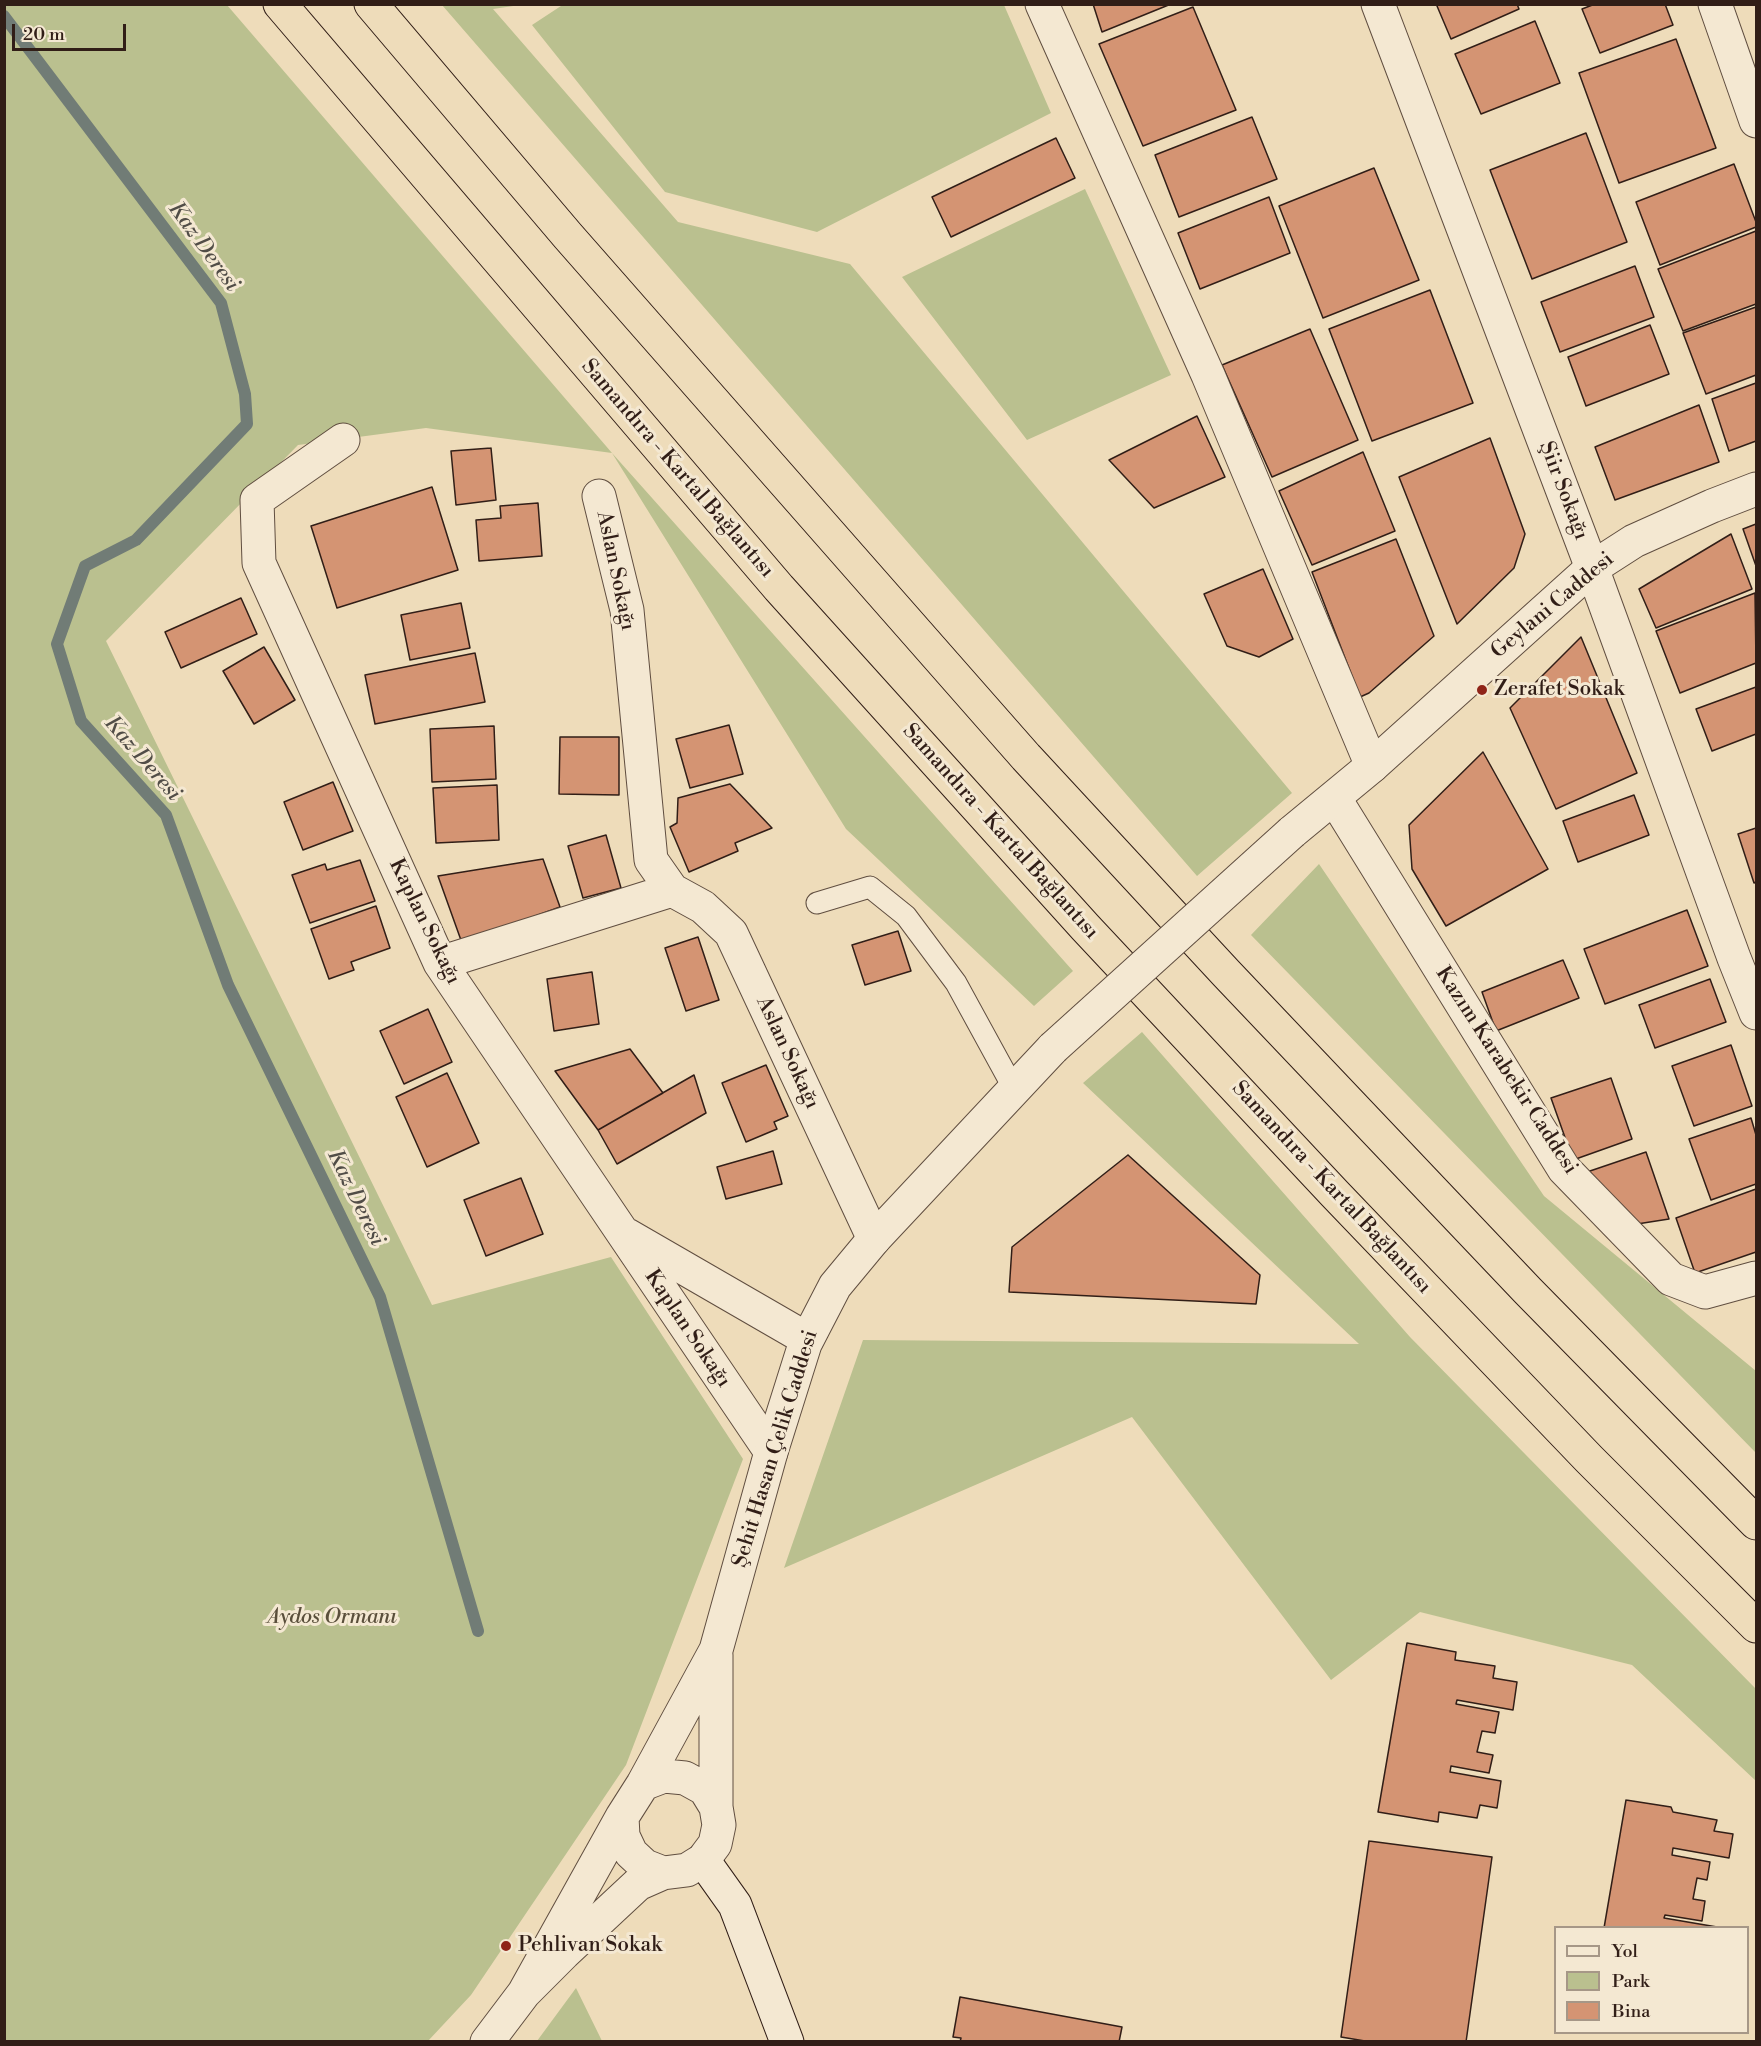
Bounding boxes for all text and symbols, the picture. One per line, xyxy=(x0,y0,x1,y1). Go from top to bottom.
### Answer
scale bar xyxy=(15,12,129,50)
text: 20 m xyxy=(23,23,65,46)
water label: Kaz Deresi xyxy=(162,197,244,297)
street label: Samandıra - Kartal Bağlantısı xyxy=(575,355,779,583)
street label: Şiir Sokağı xyxy=(1533,438,1593,544)
street label: Aslan Sokağı xyxy=(590,509,640,633)
street label: Geylani Caddesi xyxy=(1487,547,1619,665)
place label: Zerafet Sokak xyxy=(1494,677,1625,703)
marker: Zerafet Sokak xyxy=(1475,683,1489,697)
water label: Kaz Deresi xyxy=(98,711,186,807)
street label: Samandıra - Kartal Bağlantısı xyxy=(897,719,1103,945)
street label: Kaplan Sokağı xyxy=(383,855,465,989)
street label: Kazım Karabekir Caddesi xyxy=(1429,962,1583,1180)
street label: Aslan Sokağı xyxy=(750,993,824,1113)
street label: Samandıra - Kartal Bağlantısı xyxy=(1226,1077,1436,1299)
water label: Kaz Deresi xyxy=(320,1145,390,1251)
street label: Kaplan Sokağı xyxy=(638,1265,736,1393)
street label: Şehit Hasan Çelik Caddesi xyxy=(728,1327,824,1571)
park label: Aydos Ormanı xyxy=(267,1605,397,1631)
legend xyxy=(1554,1926,1749,2034)
place label: Pehlivan Sokak xyxy=(518,1933,662,1959)
marker: Pehlivan Sokak xyxy=(499,1939,513,1953)
text: Yol xyxy=(1612,1940,1638,1963)
text: Park xyxy=(1612,1970,1649,1993)
text: Bina xyxy=(1612,2000,1650,2023)

